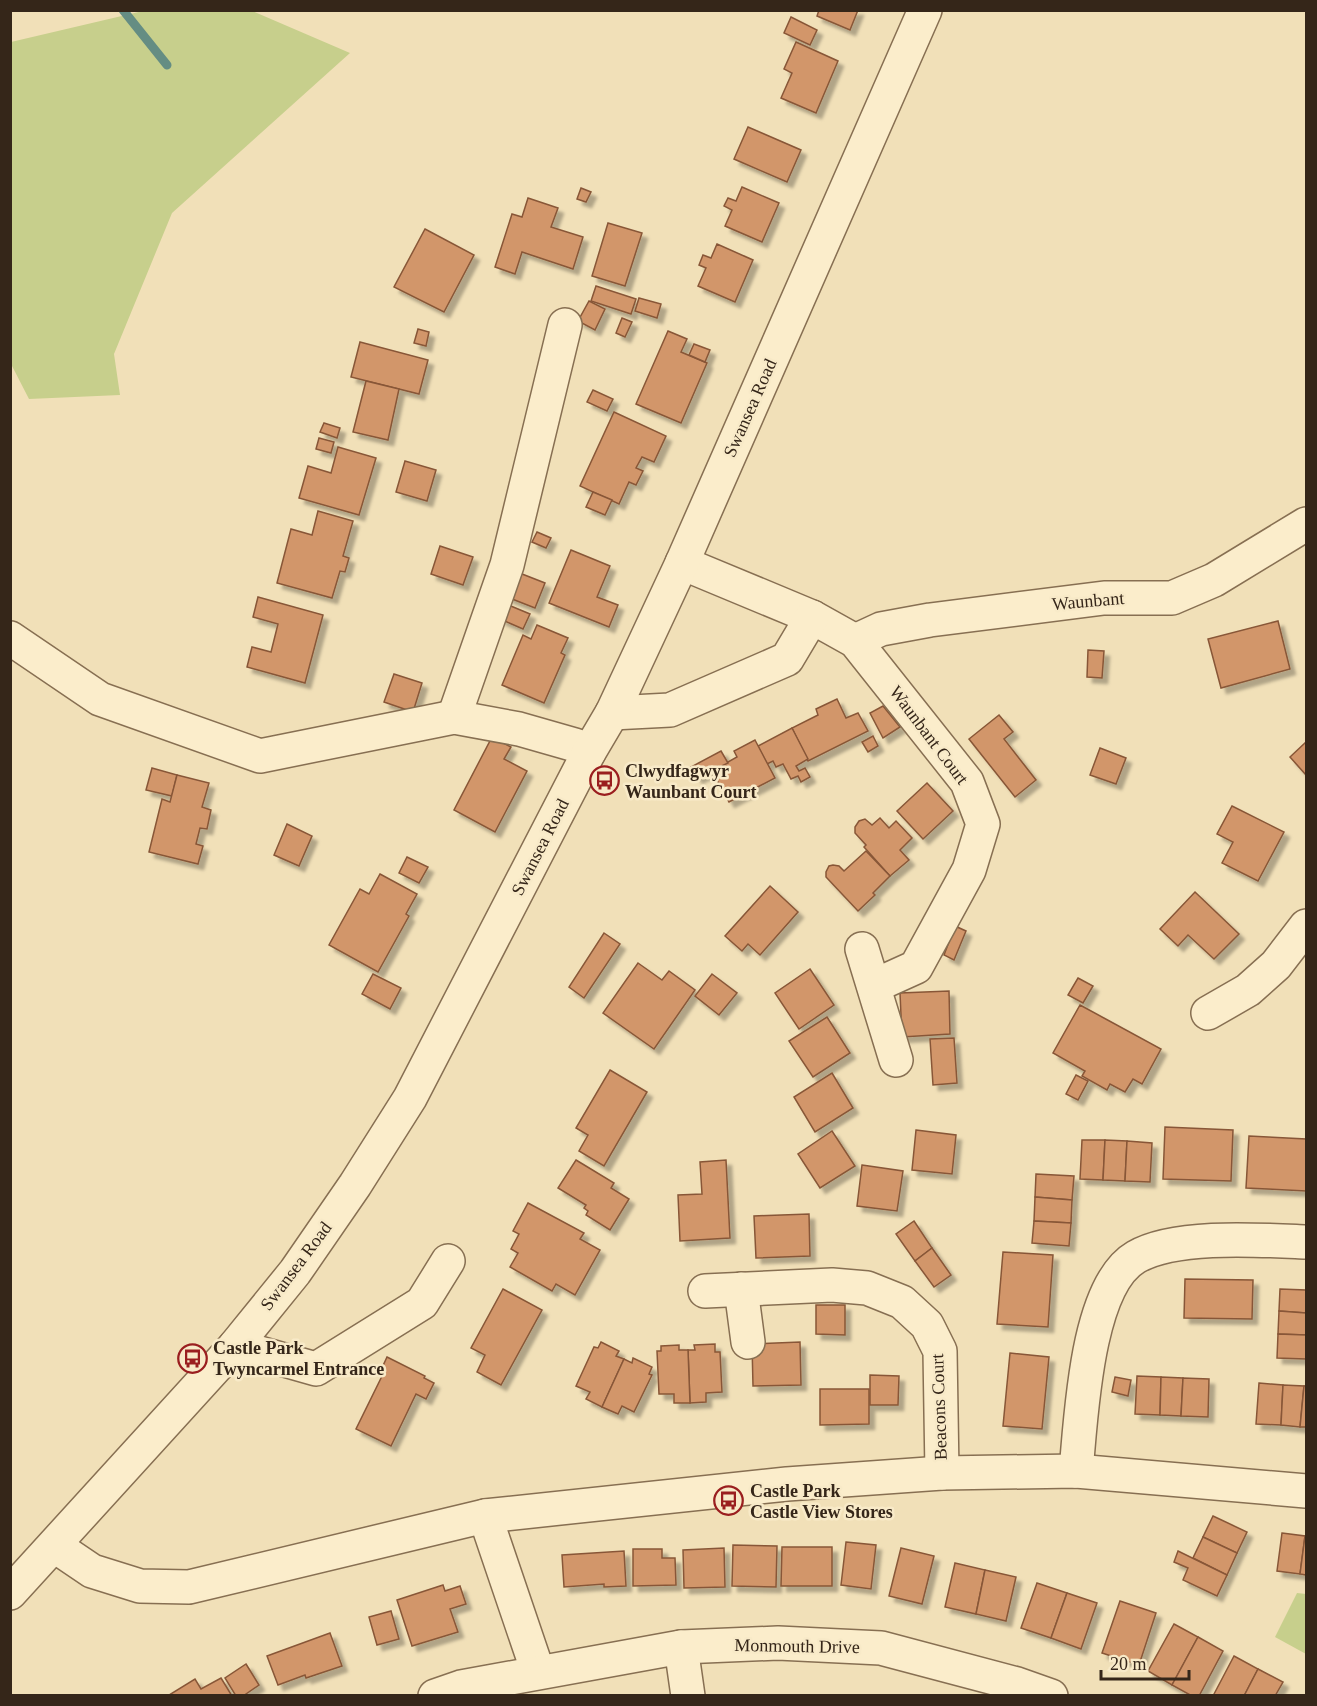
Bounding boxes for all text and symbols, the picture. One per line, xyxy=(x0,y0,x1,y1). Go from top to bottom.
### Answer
street label: Swansea Road xyxy=(719,356,781,460)
street label: Waunbant xyxy=(1051,588,1125,614)
street label: Waunbant Court xyxy=(885,682,973,788)
place label: Clwydfagwyr Waunbant Court xyxy=(625,761,757,802)
bus stop icon: Clwydfagwyr Waunbant Court xyxy=(588,765,620,797)
street label: Swansea Road xyxy=(507,795,573,899)
street label: Swansea Road xyxy=(256,1218,336,1314)
place label: Castle Park Twyncarmel Entrance xyxy=(213,1338,384,1379)
bus stop icon: Castle Park Twyncarmel Entrance xyxy=(176,1342,208,1374)
street label: Beacons Court xyxy=(927,1353,951,1461)
place label: Castle Park Castle View Stores xyxy=(750,1481,893,1522)
bus stop icon: Castle Park Castle View Stores xyxy=(713,1485,745,1517)
street label: Monmouth Drive xyxy=(734,1635,860,1657)
scale bar xyxy=(1101,1643,1190,1681)
text: 20 m xyxy=(1110,1654,1147,1674)

